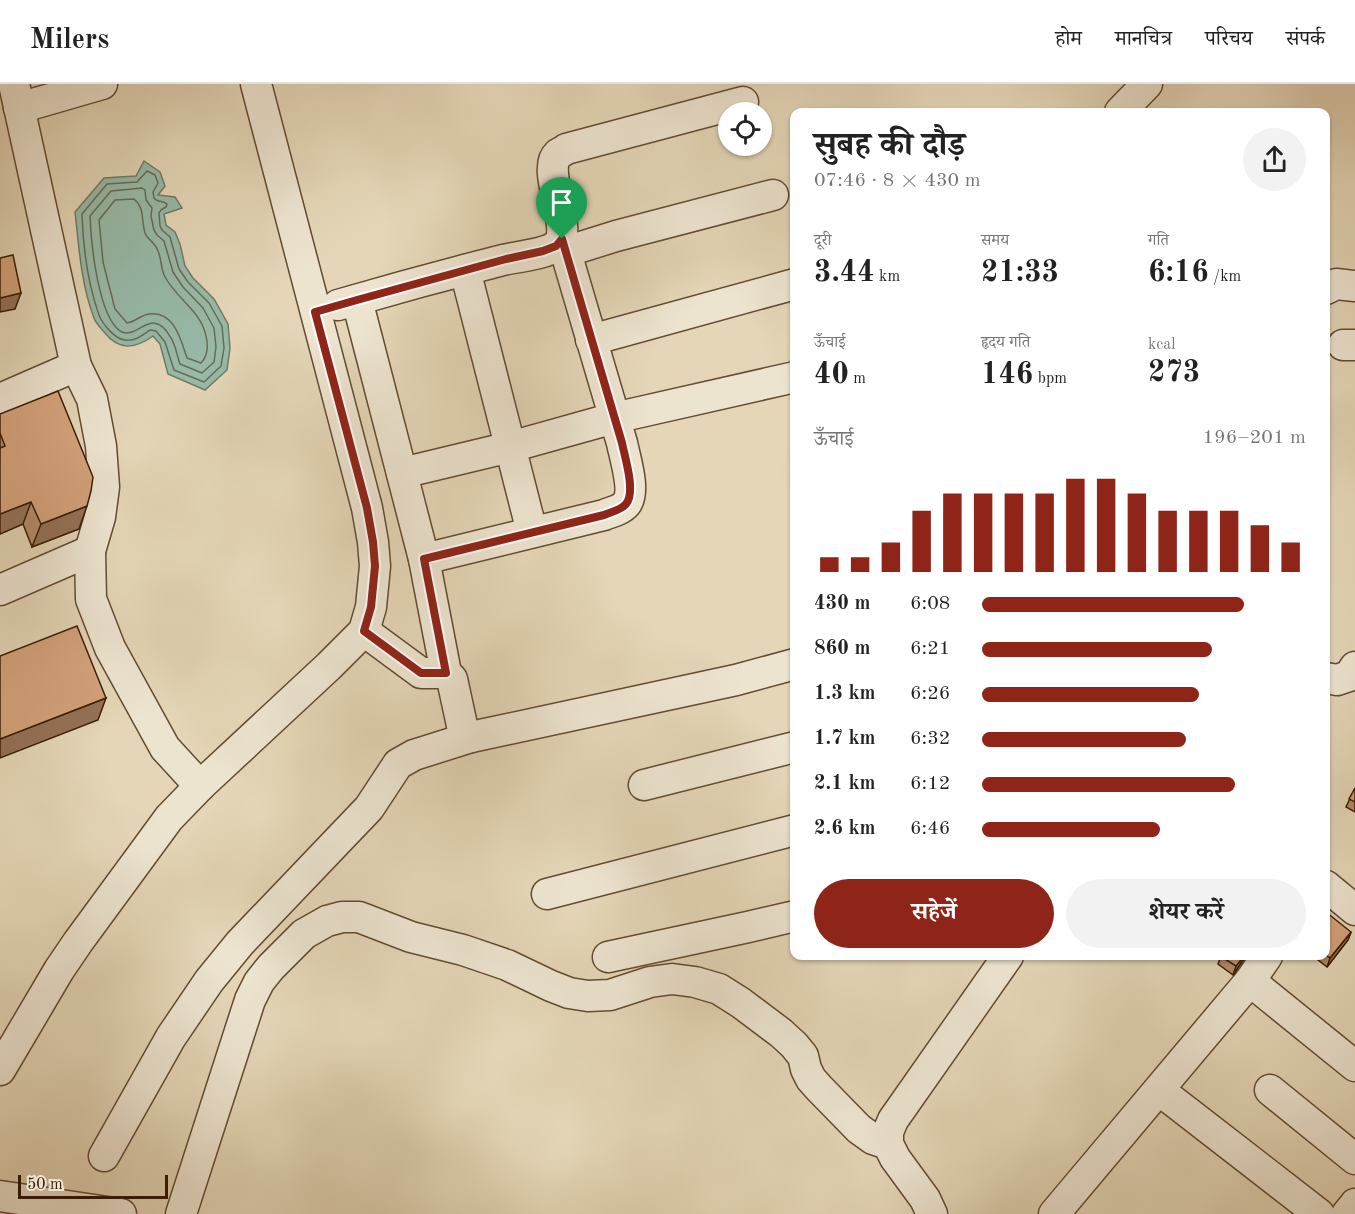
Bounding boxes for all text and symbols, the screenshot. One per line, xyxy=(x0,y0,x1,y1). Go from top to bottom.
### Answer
text: Milers xyxy=(30,27,109,55)
text: होम xyxy=(1055,29,1082,50)
text: मानचित्र xyxy=(1115,29,1172,50)
text: परिचय xyxy=(1205,29,1253,50)
text: संपर्क xyxy=(1286,29,1325,50)
map controls xyxy=(718,102,772,156)
button: locate xyxy=(718,102,772,156)
button: share xyxy=(1243,128,1306,191)
text: सुबह की दौड़ xyxy=(814,130,965,163)
text: 07:46 · 8 × 430 m xyxy=(814,171,981,191)
pin xyxy=(536,177,587,239)
icon: arrive xyxy=(545,186,578,219)
text: दूरी xyxy=(814,233,831,249)
text: समय xyxy=(981,233,1009,249)
text: गति xyxy=(1148,233,1169,249)
text: 3.44 xyxy=(814,258,875,288)
text: 21:33 xyxy=(981,258,1059,288)
text: 6:16 xyxy=(1148,258,1209,288)
text: km xyxy=(875,269,900,285)
text: /km xyxy=(1209,269,1241,285)
text: ऊँचाई xyxy=(814,335,846,351)
text: हृदय गति xyxy=(981,335,1030,351)
text: kcal xyxy=(1148,337,1176,353)
text: 273 xyxy=(1148,358,1200,388)
text: 40 xyxy=(814,360,849,390)
text: 146 xyxy=(981,360,1033,390)
text: m xyxy=(849,371,866,387)
text: bpm xyxy=(1033,371,1067,387)
text: 196–201 m xyxy=(1203,428,1306,448)
text: ऊँचाई xyxy=(814,430,853,450)
text: 430 m xyxy=(814,594,870,614)
text: 6:08 xyxy=(910,594,950,614)
text: 860 m xyxy=(814,639,870,659)
text: 6:21 xyxy=(910,639,950,659)
text: 1.3 km xyxy=(814,684,876,704)
text: 6:26 xyxy=(910,684,950,704)
text: 1.7 km xyxy=(814,729,876,749)
text: 6:32 xyxy=(910,729,950,749)
text: 2.1 km xyxy=(814,774,876,794)
text: 6:12 xyxy=(910,774,950,794)
text: 2.6 km xyxy=(814,819,876,839)
text: 6:46 xyxy=(910,819,950,839)
button: सहेजें xyxy=(814,879,1054,948)
button: शेयर करें xyxy=(1066,879,1306,948)
scale bar xyxy=(18,1172,168,1200)
text: 50 m xyxy=(27,1177,63,1193)

